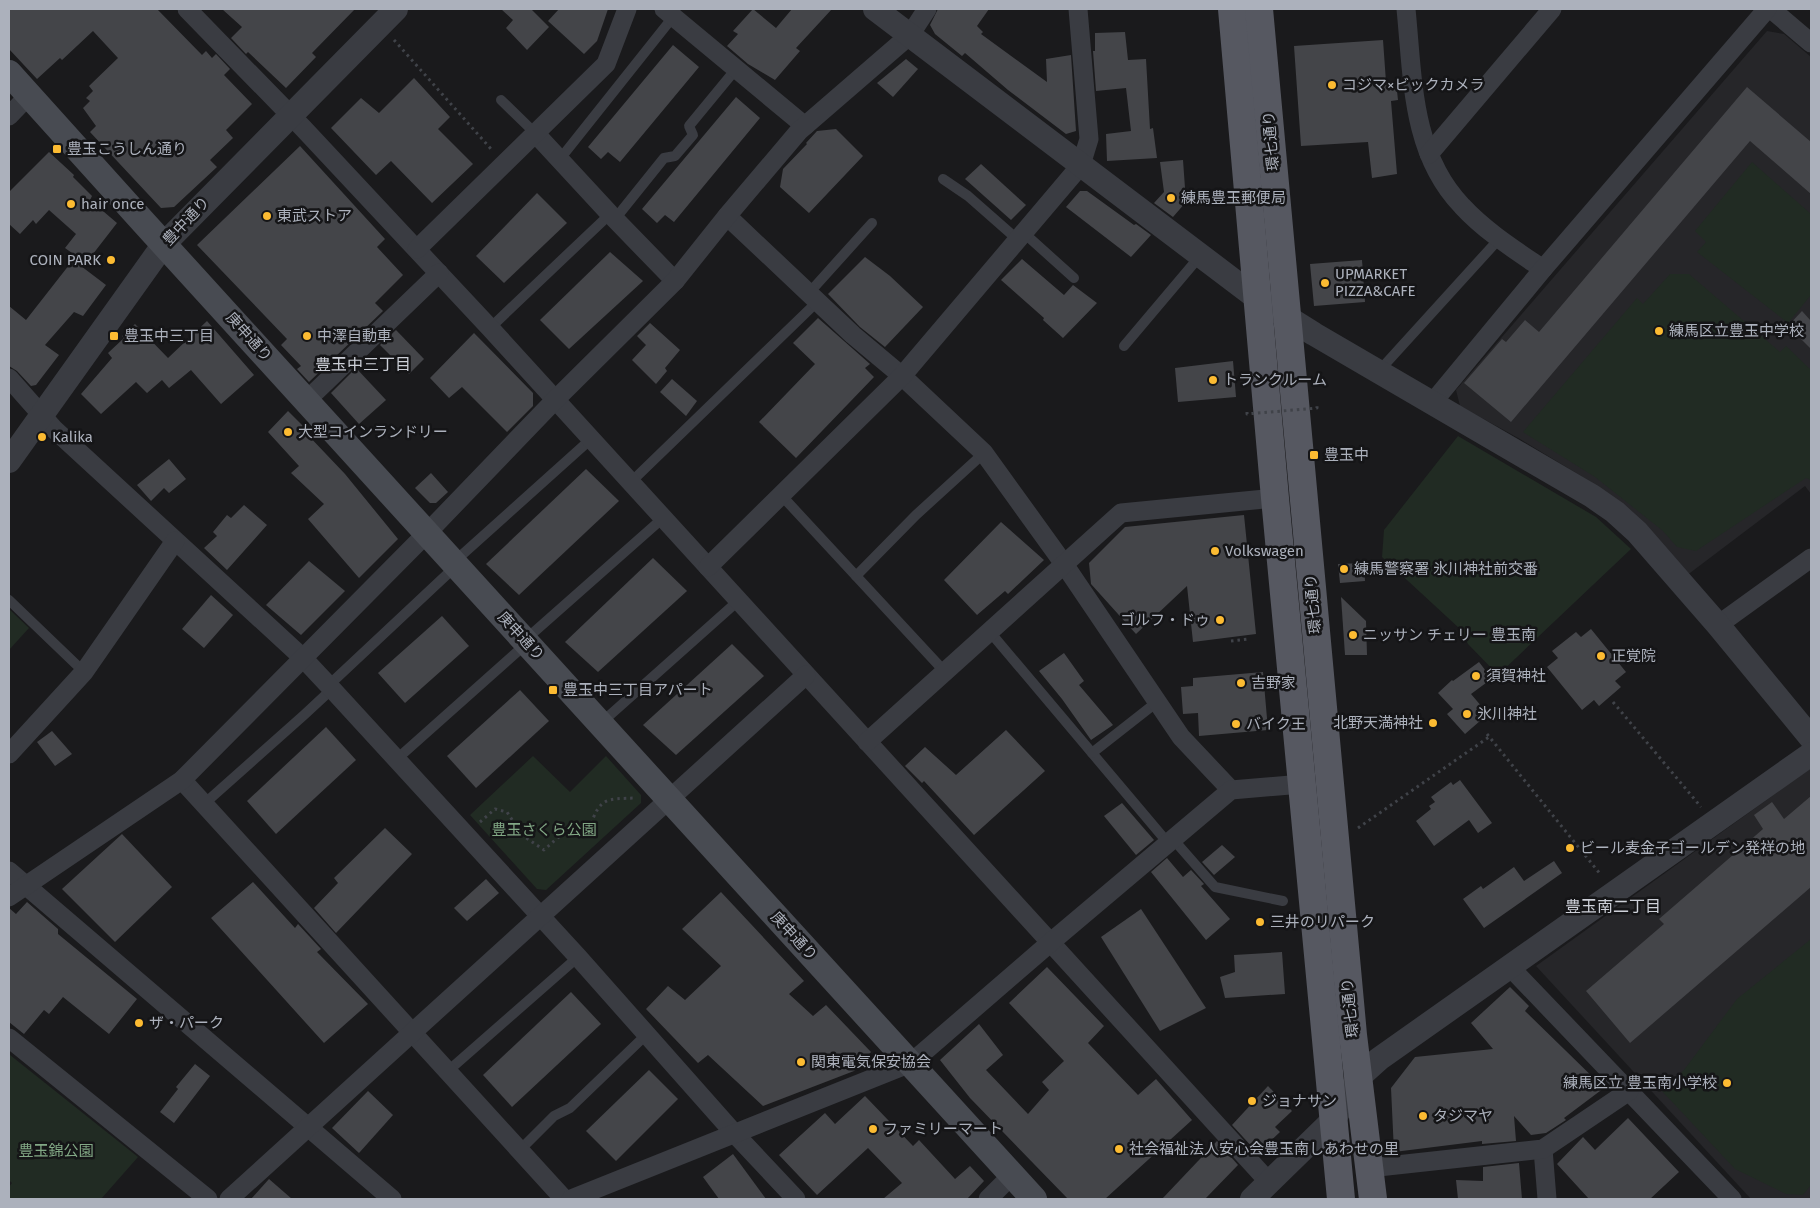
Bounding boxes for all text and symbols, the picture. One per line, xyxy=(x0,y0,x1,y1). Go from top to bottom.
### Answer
place label: コジマ×ビックカメラ xyxy=(1342,76,1485,94)
marker: コジマ×ビックカメラ xyxy=(1326,79,1338,91)
street label: 環七通り xyxy=(1259,110,1283,172)
place label: 豊玉こうしん通り xyxy=(67,140,187,158)
marker: 豊玉こうしん通り xyxy=(51,143,63,155)
place label: 練馬豊玉郵便局 xyxy=(1181,189,1286,207)
marker: 練馬豊玉郵便局 xyxy=(1165,192,1177,204)
street label: 豊中通り xyxy=(159,193,213,249)
place label: hair once xyxy=(81,195,145,213)
marker: hair once xyxy=(65,198,77,210)
place label: 東武ストア xyxy=(277,207,352,225)
marker: 東武ストア xyxy=(261,210,273,222)
place label: COIN PARK xyxy=(30,251,101,269)
marker: COIN PARK xyxy=(105,254,117,266)
place label: UPMARKET PIZZA&CAFE xyxy=(1335,265,1416,300)
marker: UPMARKET PIZZA&CAFE xyxy=(1319,277,1331,289)
street label: 庚申通り xyxy=(222,309,276,365)
place label: 練馬区立豊玉中学校 xyxy=(1669,322,1804,340)
marker: 練馬区立豊玉中学校 xyxy=(1653,325,1665,337)
place label: 豊玉中三丁目 xyxy=(124,327,214,345)
place label: 中澤自動車 xyxy=(317,327,392,345)
marker: 豊玉中三丁目 xyxy=(108,330,120,342)
marker: 中澤自動車 xyxy=(301,330,313,342)
district label: 豊玉中三丁目 xyxy=(315,355,411,374)
place label: トランクルーム xyxy=(1223,371,1327,389)
marker: トランクルーム xyxy=(1207,374,1219,386)
place label: 大型コインランドリー xyxy=(298,423,448,441)
marker: 大型コインランドリー xyxy=(282,426,294,438)
place label: Kalika xyxy=(52,428,93,446)
marker: Kalika xyxy=(36,431,48,443)
place label: 豊玉中 xyxy=(1324,446,1369,464)
marker: 豊玉中 xyxy=(1308,449,1320,461)
place label: Volkswagen xyxy=(1225,542,1304,560)
marker: Volkswagen xyxy=(1209,545,1221,557)
place label: 練馬警察署 氷川神社前交番 xyxy=(1354,560,1538,578)
marker: 練馬警察署 氷川神社前交番 xyxy=(1338,563,1350,575)
street label: 環七通り xyxy=(1301,573,1325,635)
street label: 庚申通り xyxy=(494,608,548,664)
place label: ゴルフ・ドゥ xyxy=(1120,611,1210,629)
marker: ゴルフ・ドゥ xyxy=(1214,614,1226,626)
place label: ニッサン チェリー 豊玉南 xyxy=(1363,626,1536,644)
marker: ニッサン チェリー 豊玉南 xyxy=(1347,629,1359,641)
place label: 正覚院 xyxy=(1611,647,1656,665)
marker: 正覚院 xyxy=(1595,650,1607,662)
place label: 須賀神社 xyxy=(1486,667,1546,685)
marker: 須賀神社 xyxy=(1470,670,1482,682)
place label: 吉野家 xyxy=(1251,674,1296,692)
marker: 吉野家 xyxy=(1235,677,1247,689)
place label: 豊玉中三丁目アパート xyxy=(563,681,713,699)
marker: 豊玉中三丁目アパート xyxy=(547,684,559,696)
place label: 氷川神社 xyxy=(1477,705,1537,723)
marker: 氷川神社 xyxy=(1461,708,1473,720)
place label: 北野天満神社 xyxy=(1333,714,1423,732)
place label: バイク王 xyxy=(1246,715,1306,733)
marker: 北野天満神社 xyxy=(1427,717,1439,729)
marker: バイク王 xyxy=(1230,718,1242,730)
park label: 豊玉さくら公園 xyxy=(491,821,597,839)
place label: ビール麦金子ゴールデン発祥の地 xyxy=(1580,839,1805,857)
marker: ビール麦金子ゴールデン発祥の地 xyxy=(1564,842,1576,854)
district label: 豊玉南二丁目 xyxy=(1565,897,1661,916)
street label: 庚申通り xyxy=(767,908,821,964)
place label: 三井のリパーク xyxy=(1270,913,1375,931)
marker: 三井のリパーク xyxy=(1254,916,1266,928)
street label: 環七通り xyxy=(1338,977,1362,1039)
place label: ザ・パーク xyxy=(149,1014,224,1032)
marker: ザ・パーク xyxy=(133,1017,145,1029)
place label: 関東電気保安協会 xyxy=(811,1053,931,1071)
marker: 関東電気保安協会 xyxy=(795,1056,807,1068)
place label: 練馬区立 豊玉南小学校 xyxy=(1563,1074,1717,1092)
marker: 練馬区立 豊玉南小学校 xyxy=(1721,1077,1733,1089)
place label: ジョナサン xyxy=(1262,1092,1337,1110)
marker: ジョナサン xyxy=(1246,1095,1258,1107)
place label: タジマヤ xyxy=(1433,1107,1493,1125)
marker: タジマヤ xyxy=(1417,1110,1429,1122)
place label: ファミリーマート xyxy=(883,1120,1003,1138)
marker: ファミリーマート xyxy=(867,1123,879,1135)
place label: 社会福祉法人安心会豊玉南しあわせの里 xyxy=(1129,1140,1399,1158)
park label: 豊玉錦公園 xyxy=(18,1142,94,1160)
marker: 社会福祉法人安心会豊玉南しあわせの里 xyxy=(1113,1143,1125,1155)

